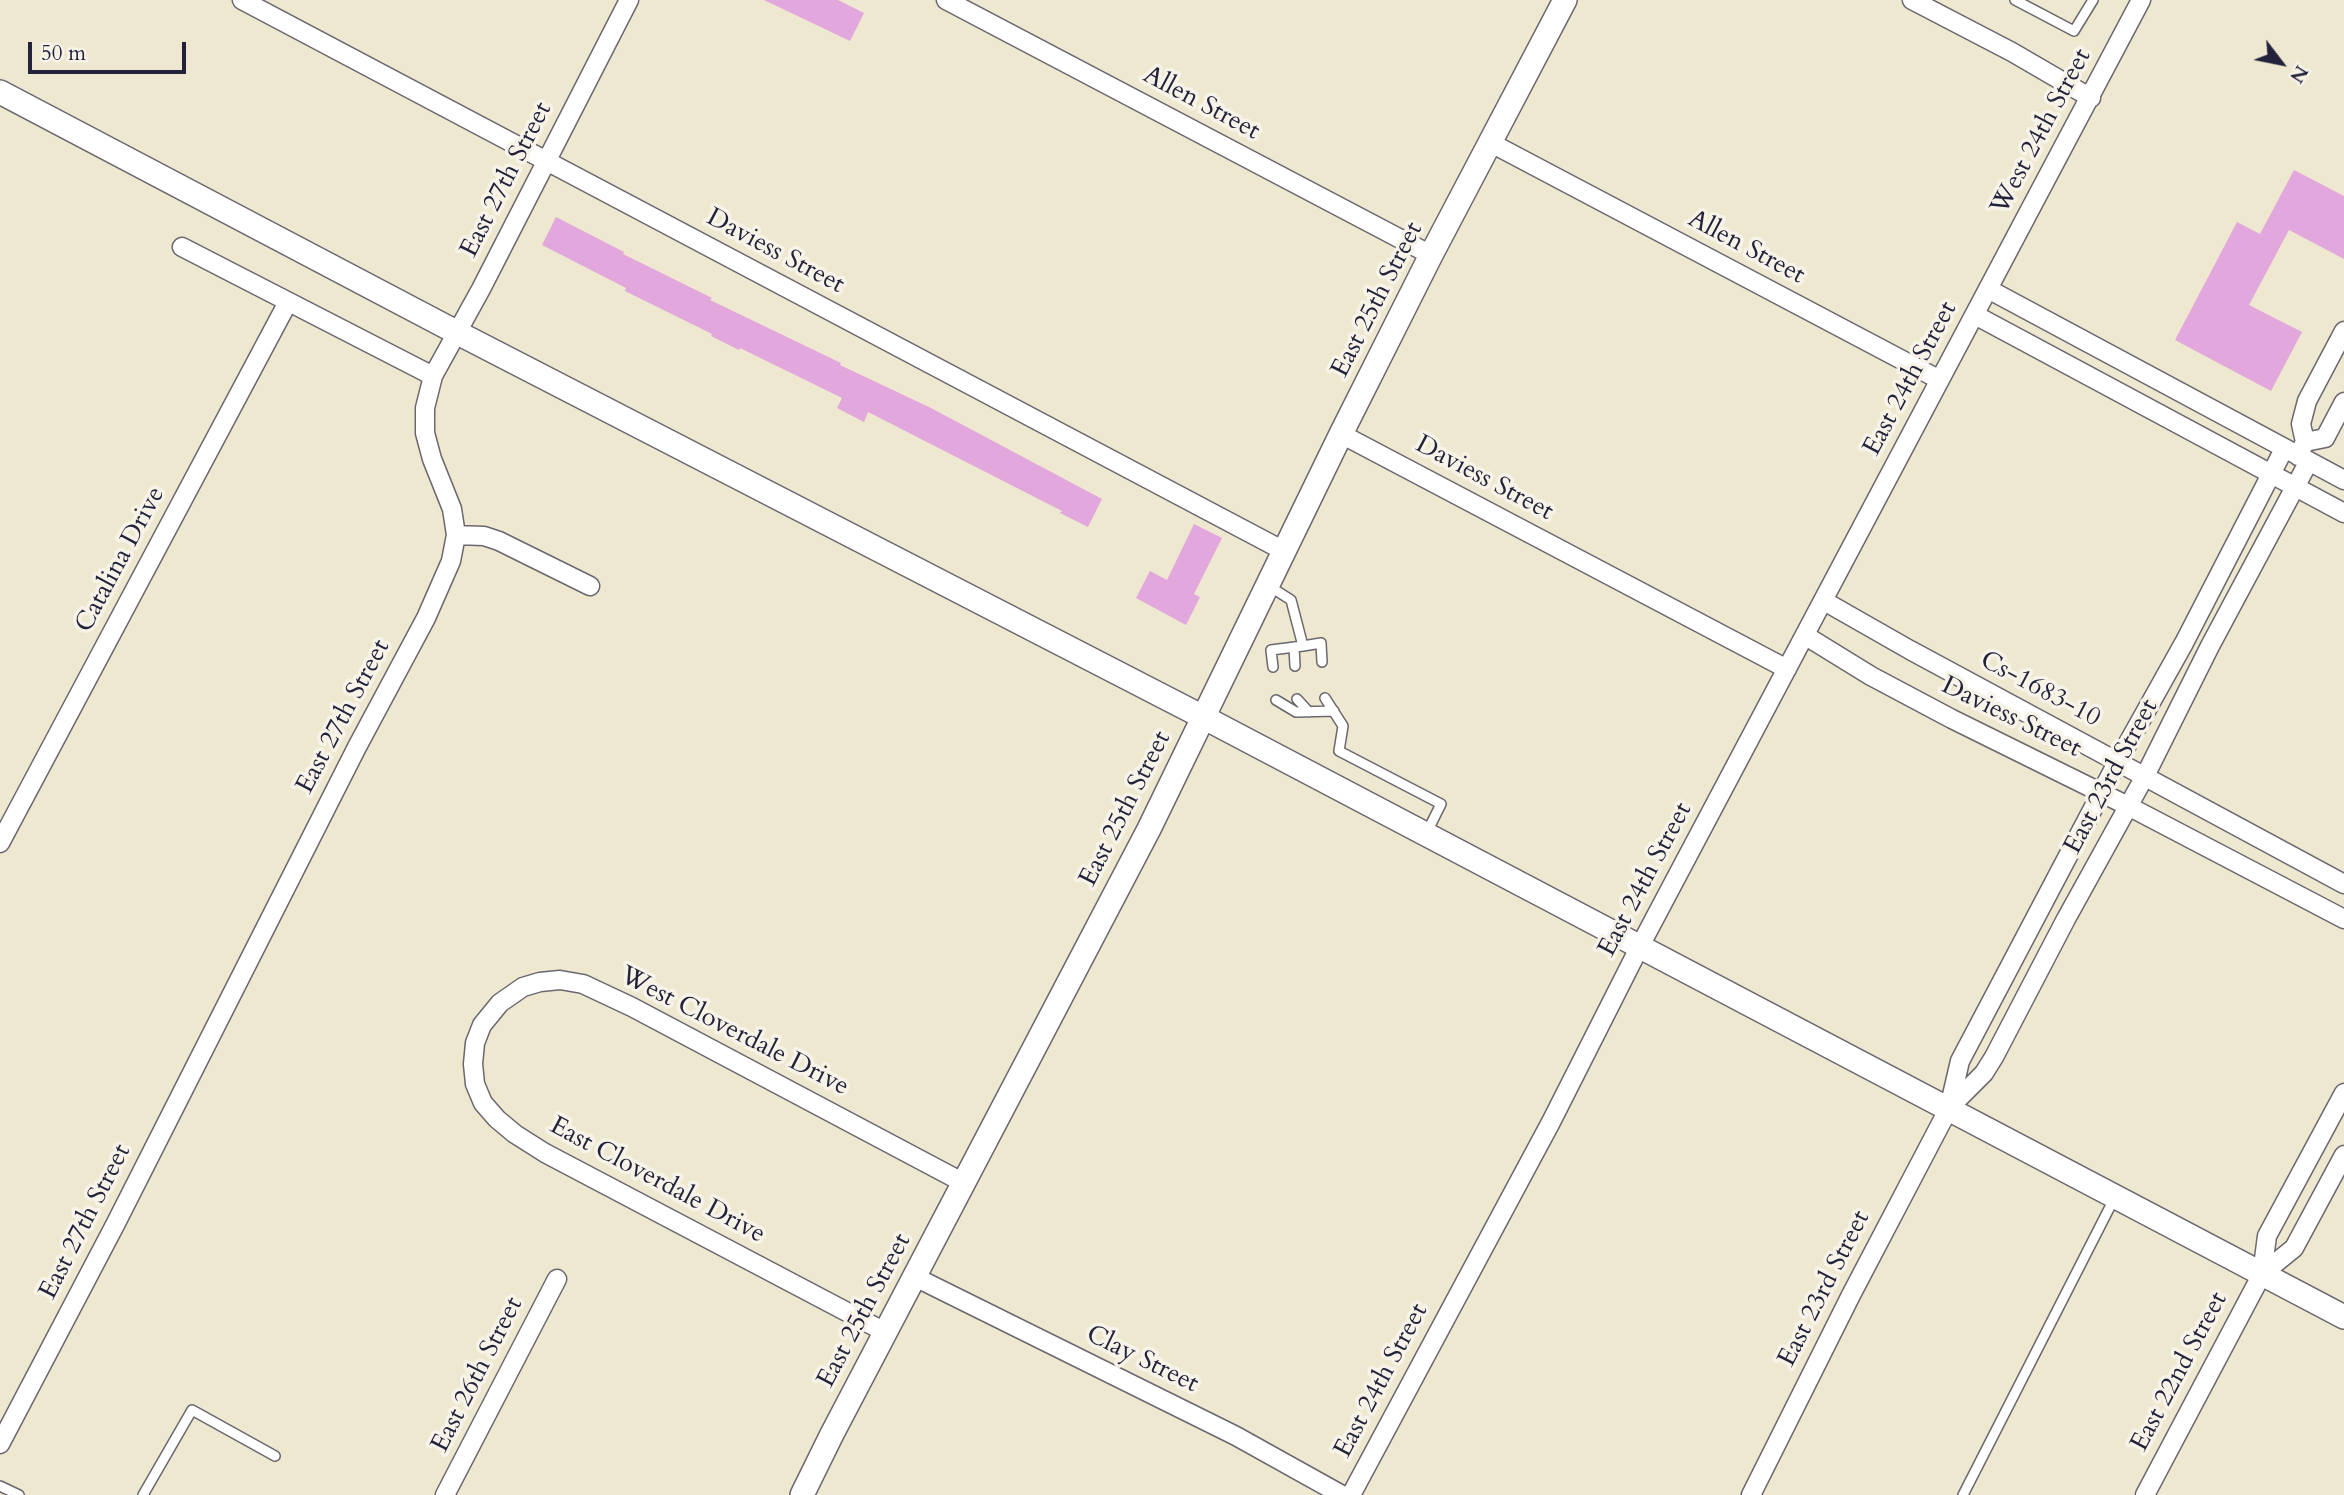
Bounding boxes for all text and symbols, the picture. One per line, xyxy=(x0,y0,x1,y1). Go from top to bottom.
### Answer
scale bar xyxy=(32,28,189,72)
north arrow xyxy=(2246,28,2316,98)
text: 50 m xyxy=(41,39,86,68)
street label: West 24th Street xyxy=(1985,44,2099,220)
street label: Allen Street xyxy=(1137,60,1265,148)
text: N xyxy=(2283,60,2314,88)
street label: East 27th Street xyxy=(455,97,559,263)
street label: Daviess Street xyxy=(701,203,849,301)
street label: Allen Street xyxy=(1682,204,1810,292)
street label: East 25th Street xyxy=(1326,217,1430,383)
street label: East 24th Street xyxy=(1857,297,1965,461)
street label: Daviess Street xyxy=(1410,430,1558,528)
street label: Catalina Drive xyxy=(70,482,172,638)
street label: East 27th Street xyxy=(290,635,398,799)
street label: Cs-1683-10 xyxy=(1975,645,2105,735)
street label: Daviess Street xyxy=(1936,671,2086,765)
street label: East 23rd Street xyxy=(2058,694,2166,860)
street label: East 25th Street xyxy=(1074,726,1178,892)
street label: East 24th Street xyxy=(1592,798,1700,962)
street label: West Cloverdale Drive xyxy=(614,961,854,1103)
street label: East Cloverdale Drive xyxy=(544,1111,770,1251)
street label: East 27th Street xyxy=(34,1139,138,1305)
street label: East 23rd Street xyxy=(1772,1206,1878,1372)
street label: East 25th Street xyxy=(811,1229,919,1393)
street label: East 22nd Street xyxy=(2125,1287,2235,1457)
street label: East 26th Street xyxy=(426,1292,530,1458)
street label: East 24th Street xyxy=(1328,1299,1436,1463)
street label: Clay Street xyxy=(1081,1319,1203,1401)

